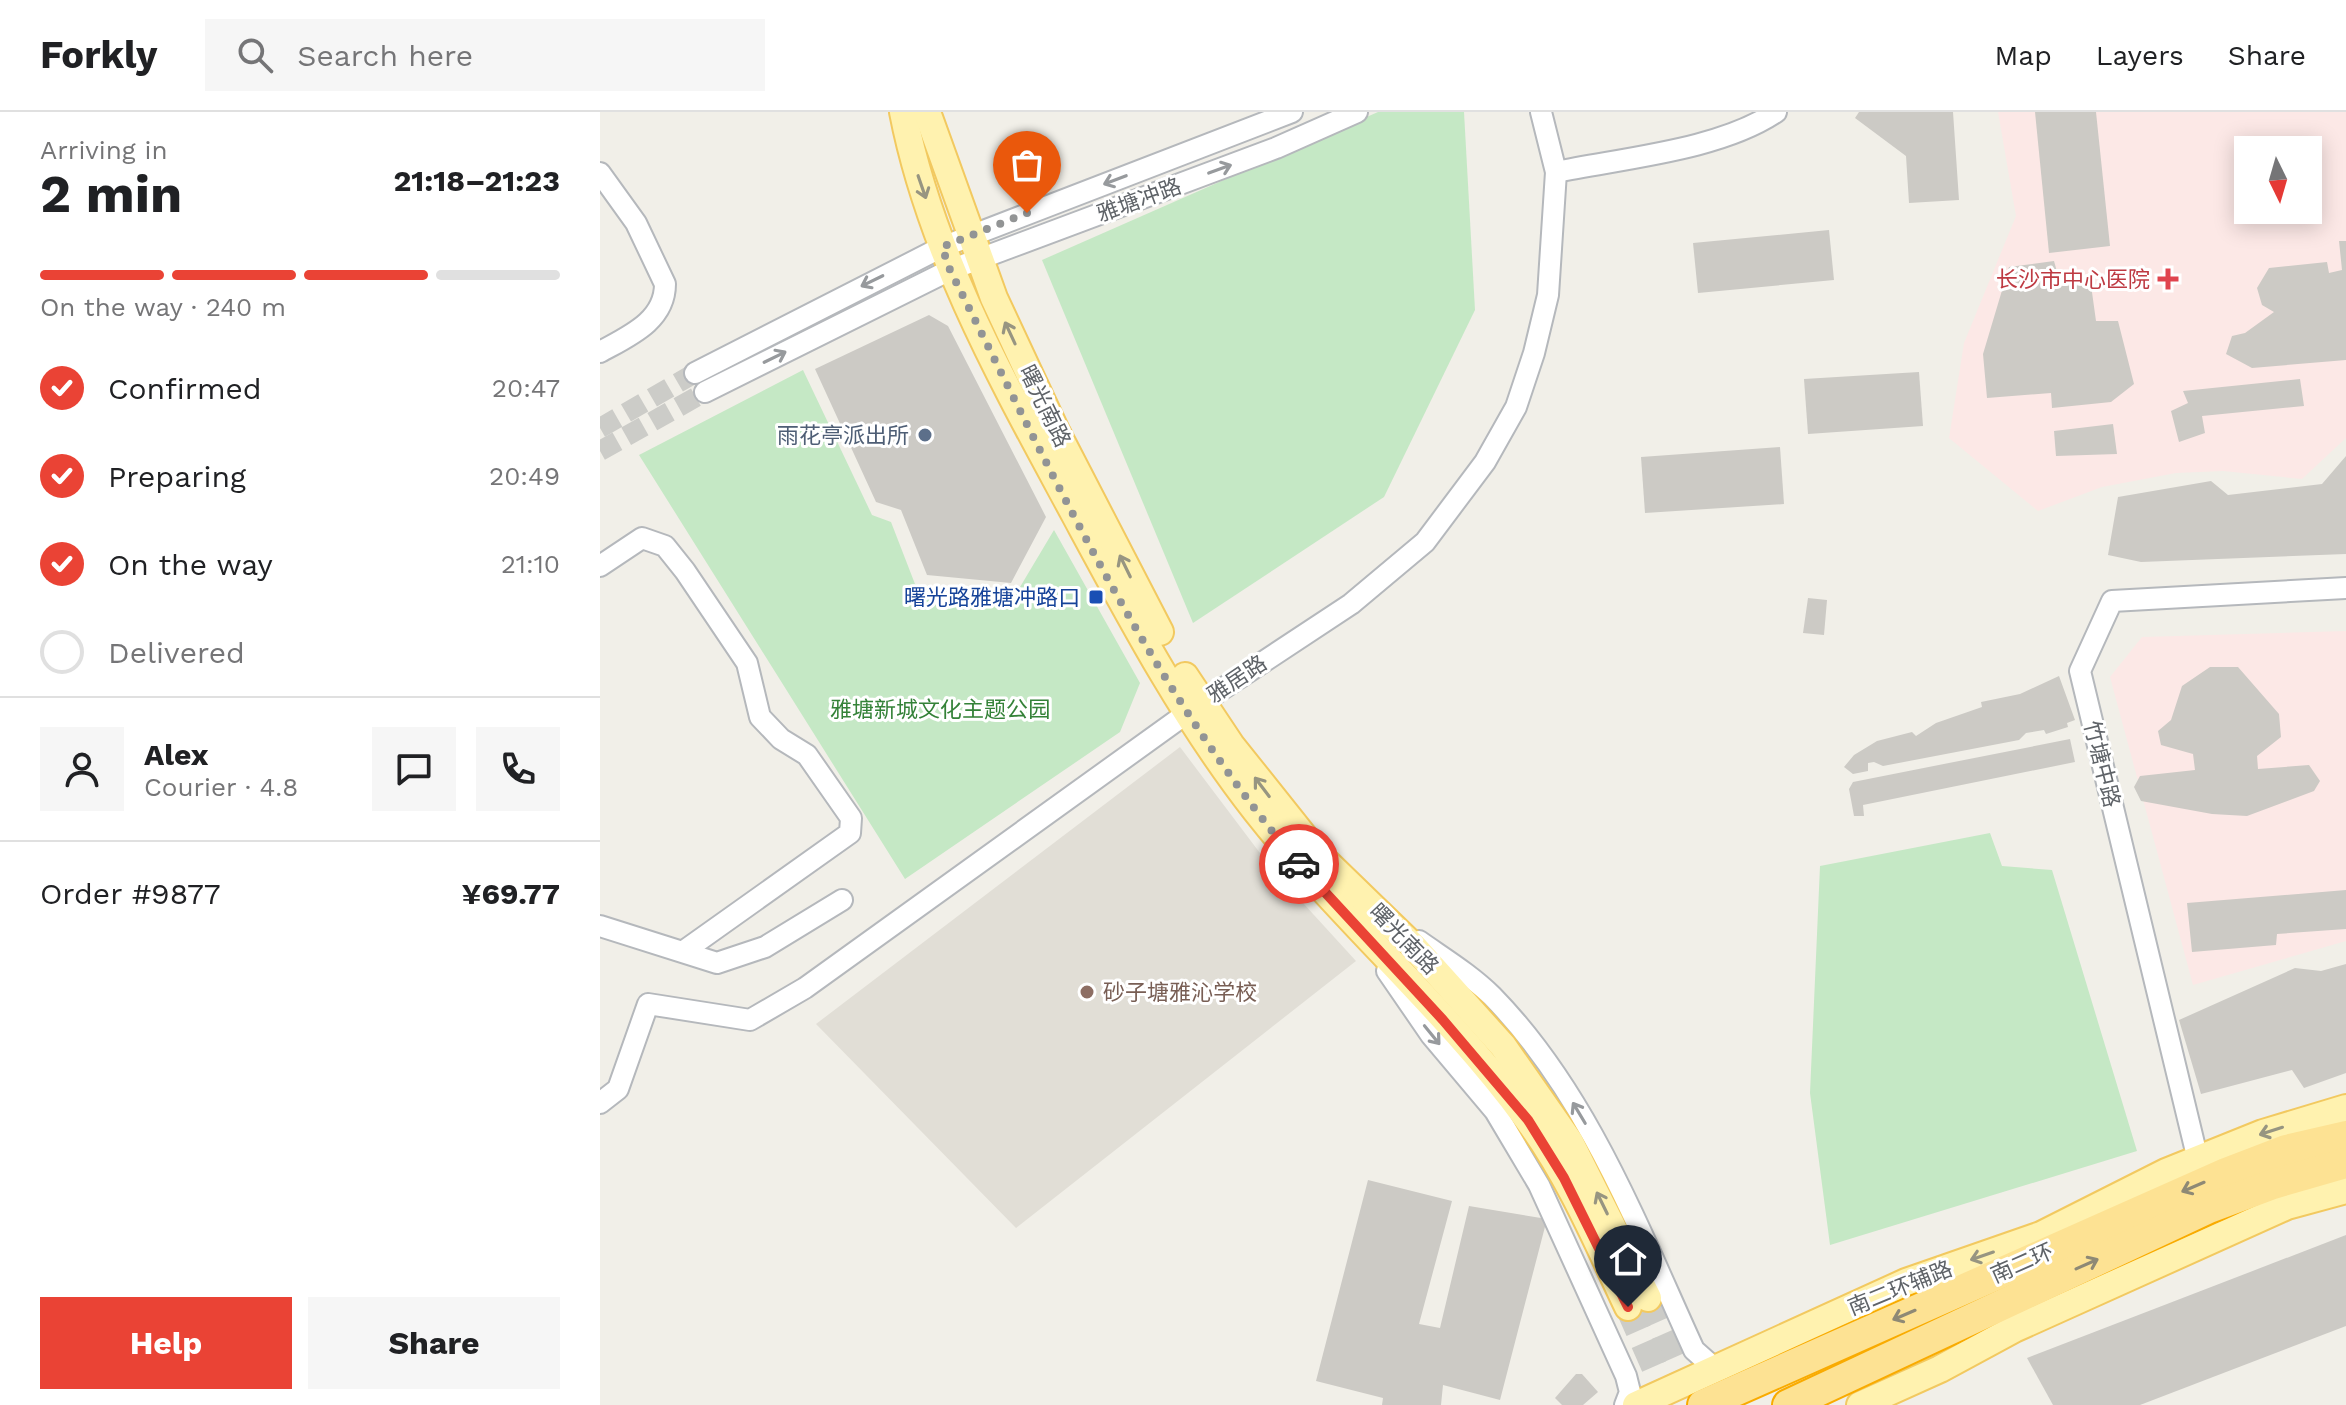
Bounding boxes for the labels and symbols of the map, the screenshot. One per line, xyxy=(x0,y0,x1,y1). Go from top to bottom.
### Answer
pin xyxy=(993,131,1061,213)
north arrow xyxy=(2234,136,2322,224)
one-way arrow xyxy=(1207,161,1232,175)
street label: 雅塘冲路 xyxy=(1093,173,1185,227)
one-way arrow xyxy=(1103,174,1128,188)
one-way arrow xyxy=(915,175,930,200)
place label: 长沙市中心医院 xyxy=(1996,267,2150,292)
marker: 长沙市中心医院 xyxy=(2157,268,2179,290)
one-way arrow xyxy=(860,274,884,290)
one-way arrow xyxy=(1002,321,1017,346)
one-way arrow xyxy=(762,349,786,364)
street label: 曙光南路 xyxy=(1014,361,1076,451)
place label: 雨花亭派出所 xyxy=(777,423,909,448)
marker: 雨花亭派出所 xyxy=(916,426,934,444)
one-way arrow xyxy=(1117,555,1133,579)
place label: 曙光路雅塘冲路口 xyxy=(904,585,1080,610)
marker: 曙光路雅塘冲路口 xyxy=(1087,588,1105,606)
street label: 雅居路 xyxy=(1203,650,1271,708)
park label: 雅塘新城文化主题公园 xyxy=(830,697,1050,722)
street label: 竹塘中路 xyxy=(2079,718,2125,810)
one-way arrow xyxy=(1254,776,1271,798)
courier xyxy=(1259,824,1339,904)
street label: 曙光南路 xyxy=(1364,899,1444,979)
place label: 砂子塘雅沁学校 xyxy=(1103,980,1257,1005)
marker: 砂子塘雅沁学校 xyxy=(1078,983,1096,1001)
one-way arrow xyxy=(1424,1024,1441,1045)
one-way arrow xyxy=(1571,1102,1587,1125)
one-way arrow xyxy=(2259,1124,2285,1139)
one-way arrow xyxy=(2181,1180,2206,1195)
one-way arrow xyxy=(1594,1191,1609,1215)
pin xyxy=(1594,1225,1662,1307)
street label: 南二环 xyxy=(1987,1238,2057,1288)
one-way arrow xyxy=(1970,1250,1995,1264)
street label: 南二环辅路 xyxy=(1844,1256,1956,1320)
one-way arrow xyxy=(2074,1256,2098,1271)
one-way arrow xyxy=(1892,1308,1917,1323)

